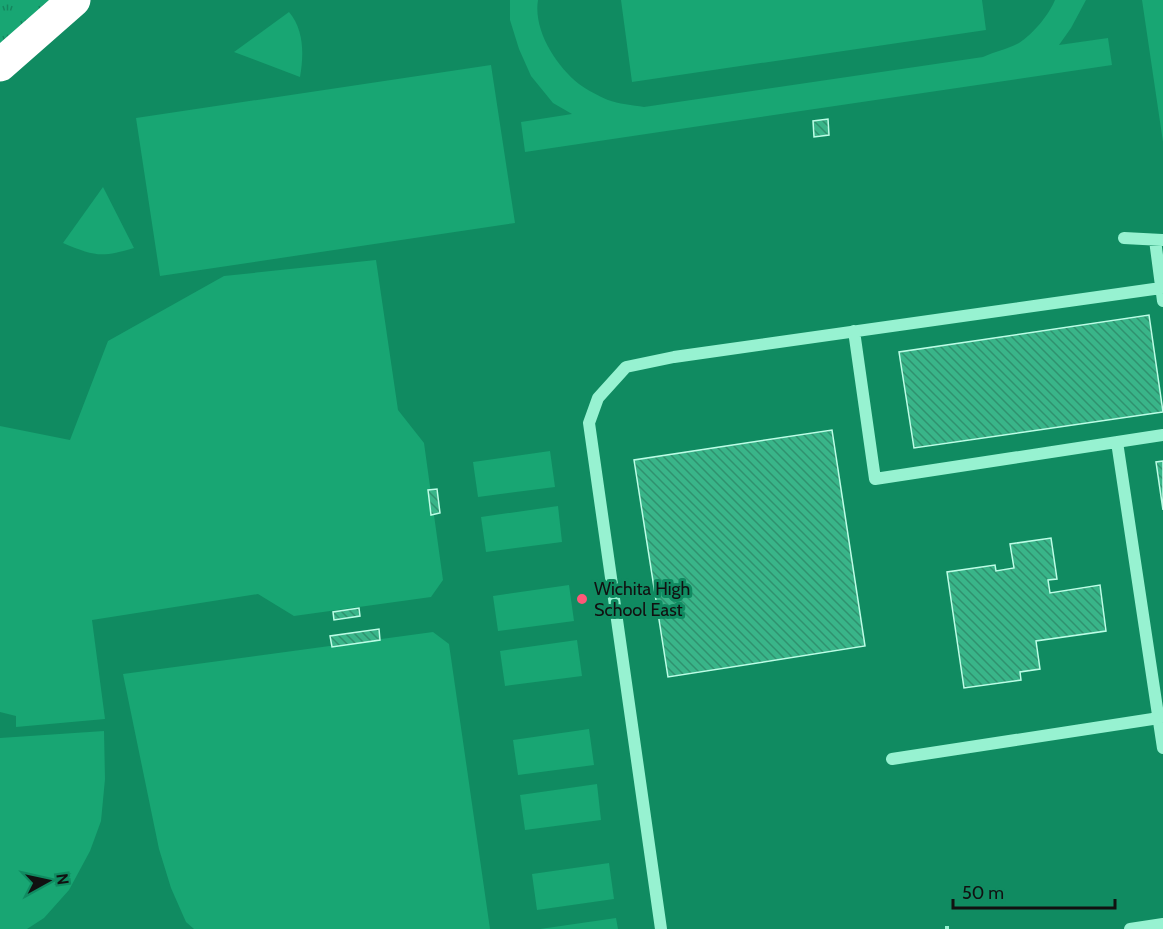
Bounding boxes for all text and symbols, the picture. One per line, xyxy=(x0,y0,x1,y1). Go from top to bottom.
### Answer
place label: Wichita High School East xyxy=(594,578,690,621)
marker: Wichita High School East xyxy=(575,592,589,606)
north arrow xyxy=(18,851,78,911)
text: N xyxy=(52,872,73,886)
scale bar xyxy=(953,872,1115,910)
text: 50 m xyxy=(962,882,1004,904)

